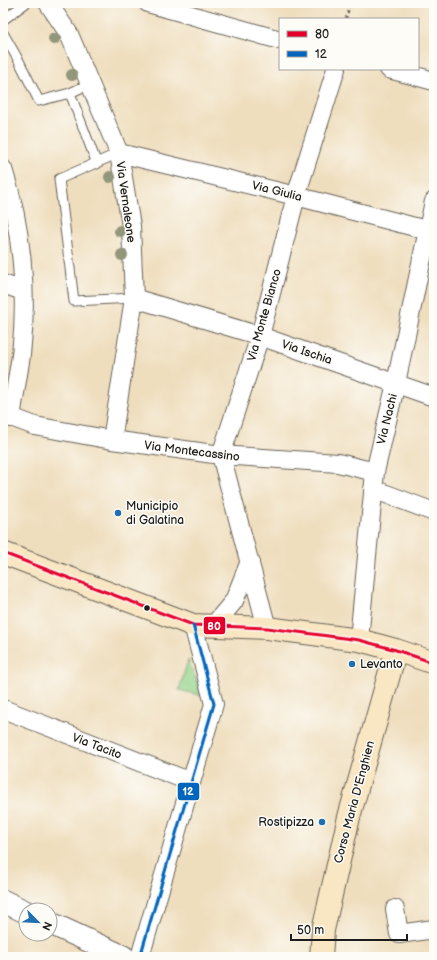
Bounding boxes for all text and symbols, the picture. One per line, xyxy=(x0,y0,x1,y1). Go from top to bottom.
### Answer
legend xyxy=(279,18,419,70)
text: 80 xyxy=(315,27,329,42)
text: 12 xyxy=(315,47,327,62)
street label: Via Vernaleone xyxy=(112,161,139,244)
street label: Via Giulia xyxy=(250,178,304,205)
street label: Via Monte Bianco xyxy=(244,267,285,363)
street label: Via Ischia xyxy=(280,337,334,368)
street label: Via Nachi xyxy=(374,392,401,446)
street label: Via Montecassino xyxy=(143,438,241,465)
place label: Municipio di Galatina xyxy=(126,499,184,528)
marker: Municipio di Galatina xyxy=(113,508,123,518)
unlabelled marker xyxy=(142,603,152,613)
line badge: 80 xyxy=(203,616,226,635)
text: 80 xyxy=(207,620,221,633)
place label: Levanto xyxy=(360,657,403,672)
marker: Levanto xyxy=(347,659,357,669)
street label: Via Tacito xyxy=(70,730,124,763)
street label: Corso Maria D'Enghien xyxy=(331,739,378,865)
line badge: 12 xyxy=(177,782,200,801)
text: 12 xyxy=(182,785,194,798)
place label: Rostipizza xyxy=(258,815,314,830)
marker: Rostipizza xyxy=(317,817,327,827)
north arrow xyxy=(18,902,58,942)
scale bar xyxy=(291,916,407,942)
text: N xyxy=(39,919,54,932)
text: 50 m xyxy=(297,923,324,938)

